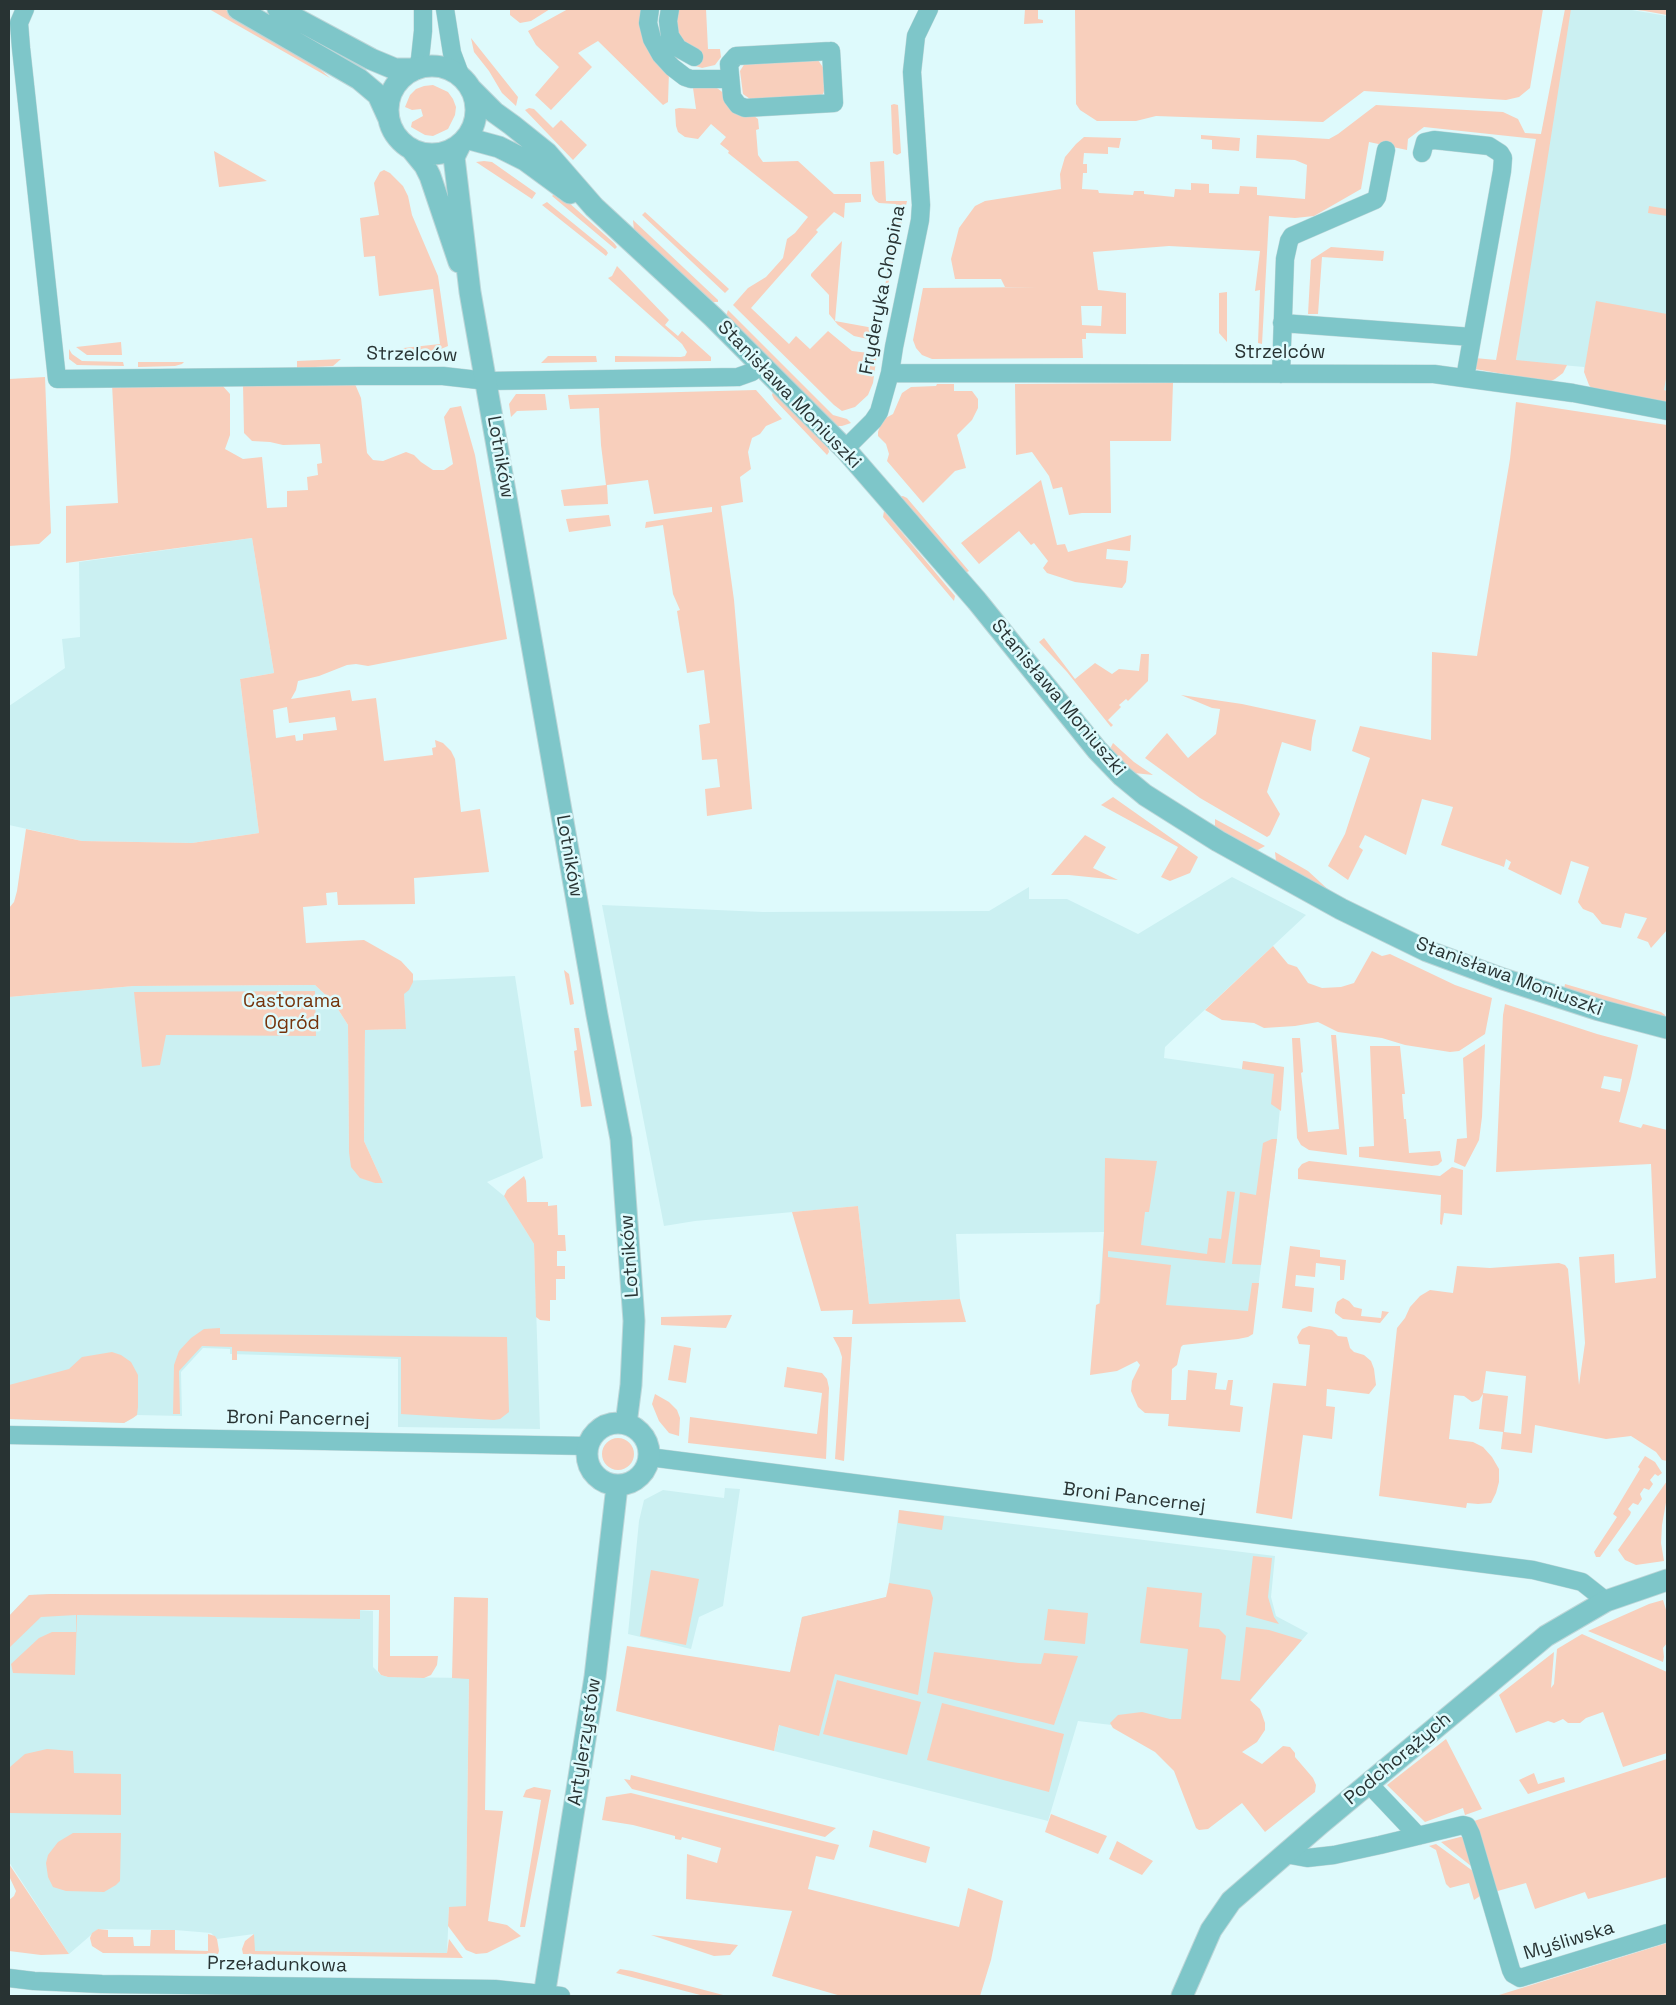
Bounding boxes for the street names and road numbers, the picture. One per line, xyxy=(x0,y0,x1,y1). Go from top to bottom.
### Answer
street label: Fryderyka Chopina xyxy=(855,203,911,377)
street label: Stanisława Moniuszki xyxy=(712,316,866,474)
street label: Strzelców xyxy=(1234,342,1326,364)
street label: Strzelców xyxy=(366,343,458,367)
street label: Lotników xyxy=(482,414,518,500)
street label: Stanisława Moniuszki xyxy=(986,615,1130,781)
street label: Lotników xyxy=(551,813,587,899)
street label: Stanisława Moniuszki xyxy=(1413,933,1605,1021)
street label: Lotników xyxy=(616,1214,644,1298)
street label: Broni Pancernej xyxy=(226,1406,370,1432)
street label: Broni Pancernej xyxy=(1061,1478,1207,1518)
street label: Artylerzystów xyxy=(564,1676,606,1808)
street label: Podchorążych xyxy=(1340,1708,1456,1810)
street label: Myśliwska xyxy=(1521,1916,1617,1966)
street label: Przeładunkowa xyxy=(207,1952,347,1978)

